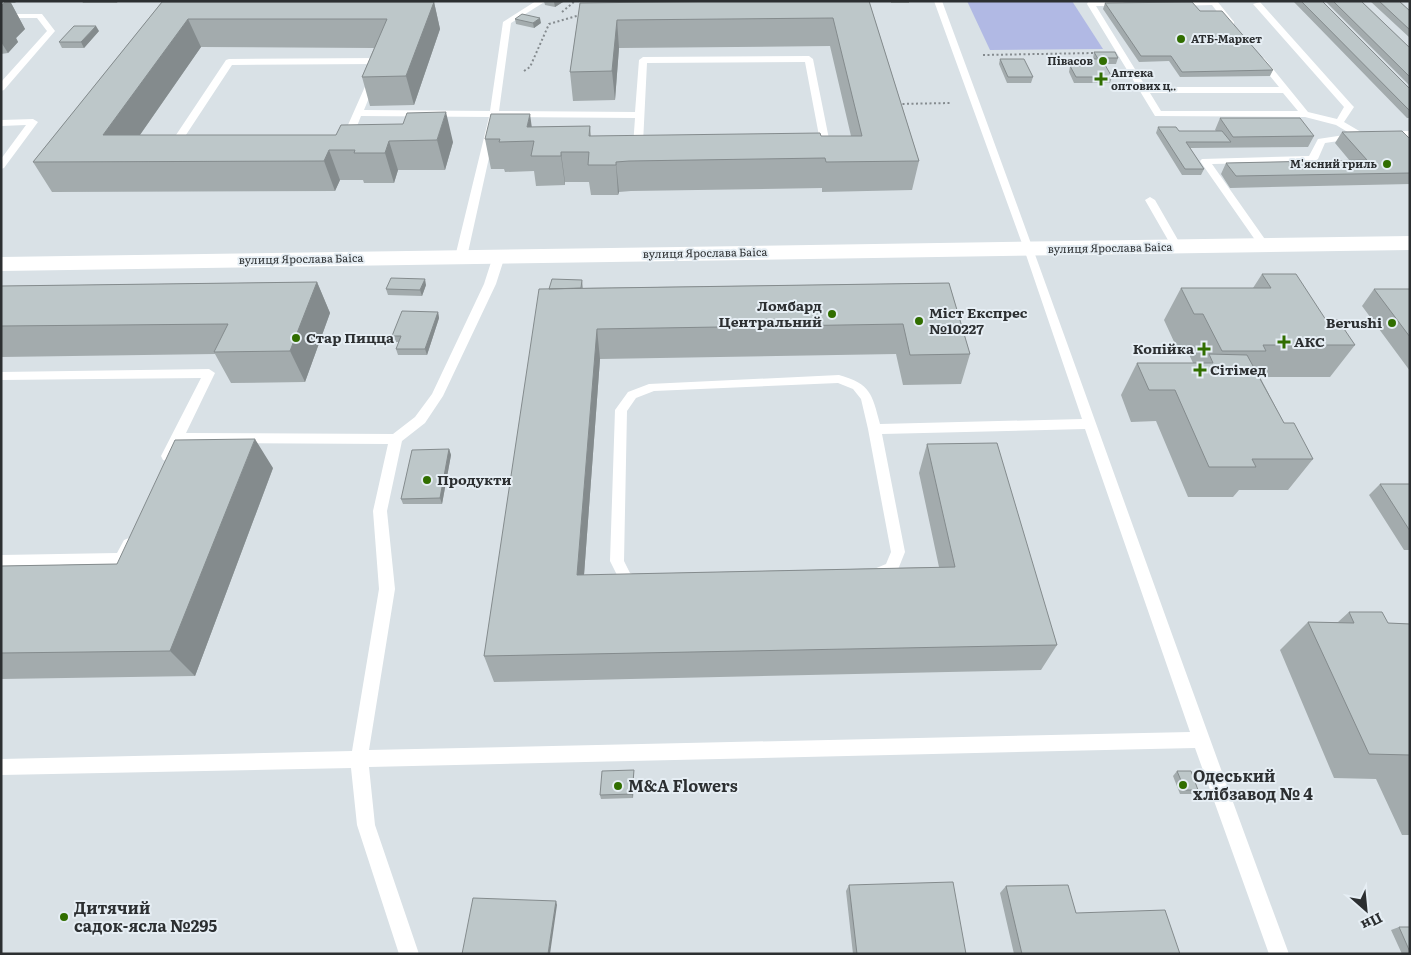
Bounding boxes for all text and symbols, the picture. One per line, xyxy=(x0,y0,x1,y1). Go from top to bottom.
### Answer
place label: АТБ-Маркет xyxy=(1191,30,1262,46)
marker: АТБ-Маркет xyxy=(1175,33,1187,45)
place label: Півасов xyxy=(1047,52,1093,68)
marker: Півасов xyxy=(1097,55,1109,67)
place label: Аптека оптових ц‥ xyxy=(1111,64,1176,93)
marker: Аптека оптових ц‥ xyxy=(1095,73,1107,85)
place label: М'ясний гриль xyxy=(1290,155,1377,171)
marker: М'ясний гриль xyxy=(1381,158,1393,170)
street label: вулиця Ярослава Баіса xyxy=(1048,238,1172,256)
street label: вулиця Ярослава Баіса xyxy=(643,243,767,261)
street label: вулиця Ярослава Баіса xyxy=(239,249,363,267)
place label: Ломбард Центральний xyxy=(719,295,822,331)
place label: Міст Експрес №10227 xyxy=(929,302,1028,338)
marker: Ломбард Центральний xyxy=(826,308,838,320)
place label: Berushi xyxy=(1326,312,1382,332)
marker: Міст Експрес №10227 xyxy=(913,315,925,327)
marker: Berushi xyxy=(1386,317,1398,329)
place label: Стар Пицца xyxy=(306,327,395,347)
place label: АКС xyxy=(1294,331,1325,351)
marker: Стар Пицца xyxy=(290,332,302,344)
marker: АКС xyxy=(1278,336,1290,348)
place label: Копійка xyxy=(1133,338,1195,358)
marker: Копійка xyxy=(1198,343,1210,355)
place label: Сітімед xyxy=(1210,359,1266,379)
marker: Сітімед xyxy=(1194,364,1206,376)
place label: Продукти xyxy=(437,469,512,489)
marker: Продукти xyxy=(421,474,433,486)
place label: Одеський хлібзавод № 4 xyxy=(1193,763,1313,805)
place label: M&A Flowers xyxy=(628,773,738,797)
marker: Одеський хлібзавод № 4 xyxy=(1177,779,1189,791)
marker: M&A Flowers xyxy=(612,780,624,792)
north arrow xyxy=(1341,885,1391,935)
place label: Дитячий садок-ясла №295 xyxy=(74,895,217,937)
text: Пн xyxy=(1358,909,1387,936)
marker: Дитячий садок-ясла №295 xyxy=(58,911,70,923)

